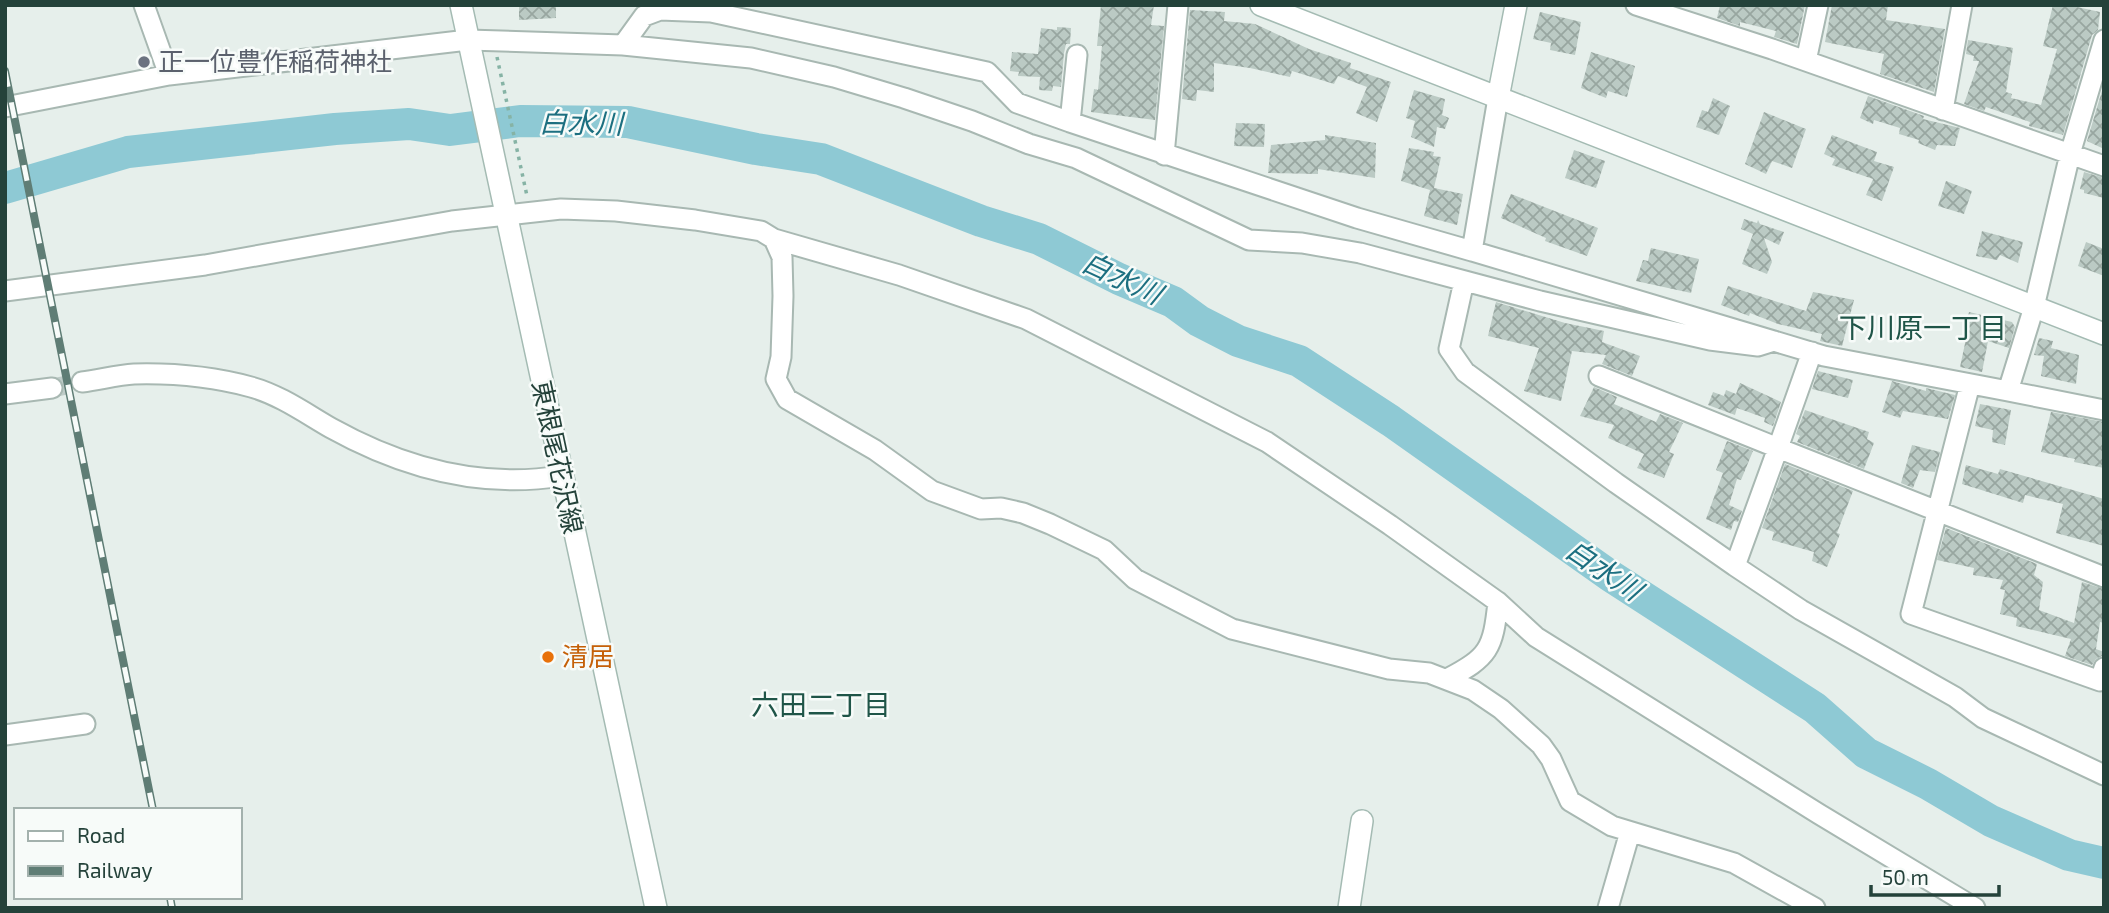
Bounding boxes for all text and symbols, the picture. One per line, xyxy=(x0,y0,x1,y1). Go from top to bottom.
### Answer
place label: 正一位豊作稲荷神社 xyxy=(158,45,392,76)
marker: 正一位豊作稲荷神社 xyxy=(136,54,152,70)
water label: 白水川 xyxy=(539,104,626,140)
water label: 白水川 xyxy=(1077,244,1170,312)
district label: 下川原一丁目 xyxy=(1839,310,2007,344)
street label: 東根尾花沢線 xyxy=(527,377,590,536)
water label: 白水川 xyxy=(1560,532,1651,608)
place label: 清居 xyxy=(562,640,614,671)
marker: 清居 xyxy=(540,649,556,665)
district label: 六田二丁目 xyxy=(751,687,891,721)
legend xyxy=(14,808,242,899)
text: Road xyxy=(77,822,125,847)
scale bar xyxy=(1871,853,1999,897)
text: Railway xyxy=(77,857,153,882)
text: 50 m xyxy=(1882,864,1929,889)

